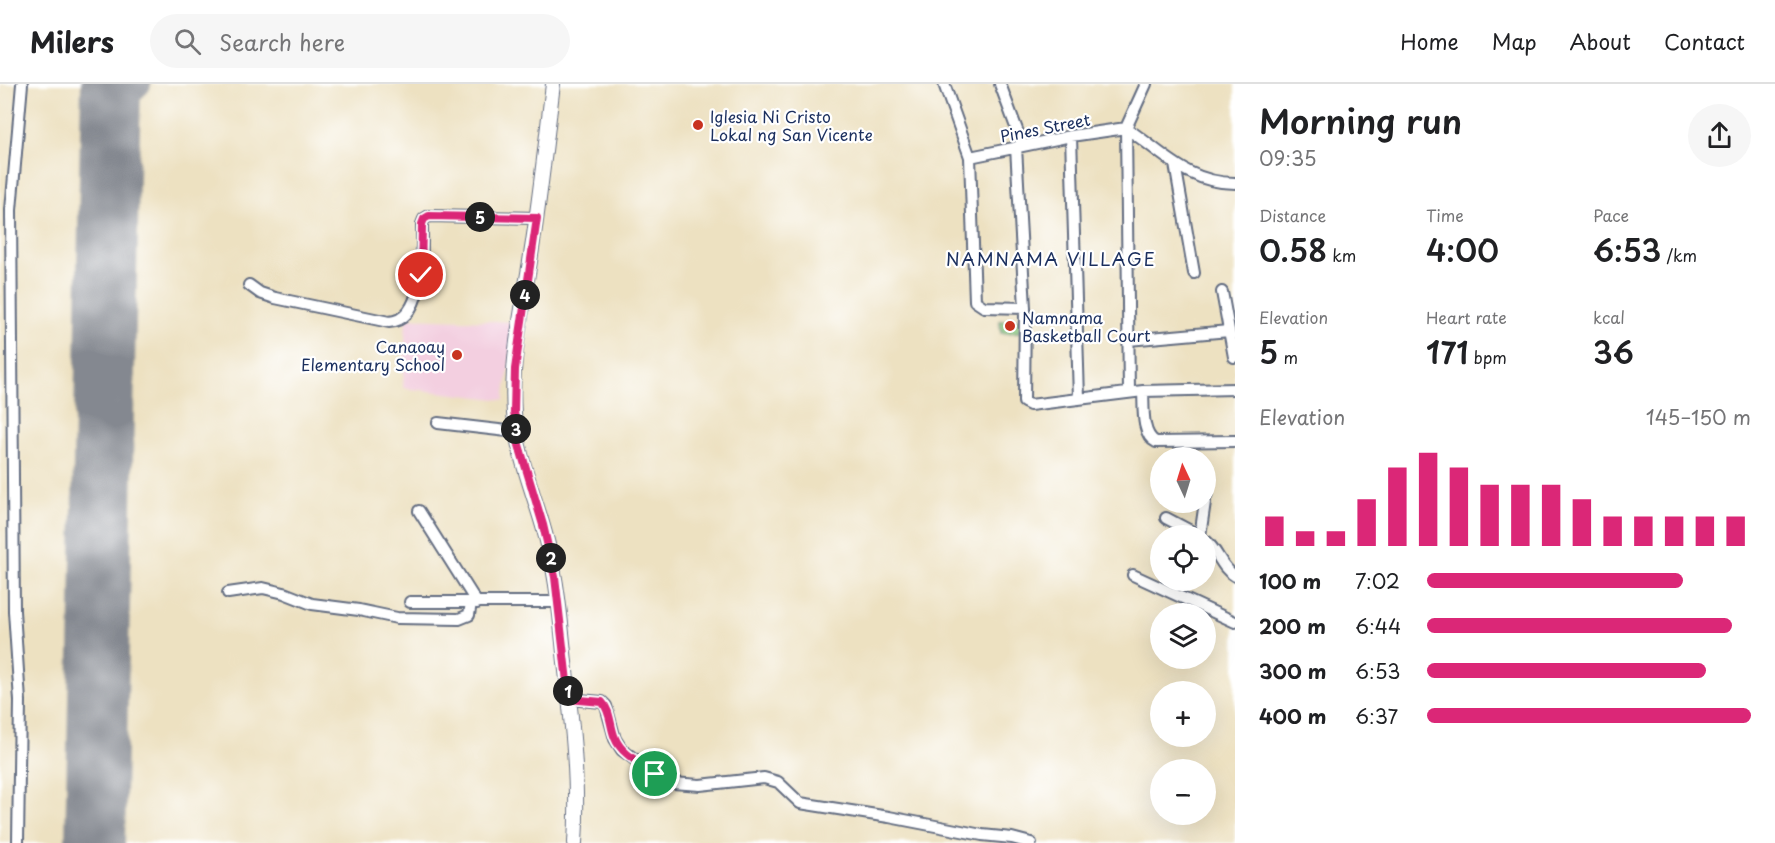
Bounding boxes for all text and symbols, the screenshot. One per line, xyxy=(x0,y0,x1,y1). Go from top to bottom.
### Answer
search box xyxy=(150,14,570,68)
text: Milers xyxy=(30,20,114,63)
icon: search xyxy=(171,25,204,58)
text: Search here xyxy=(219,25,345,58)
text: Home xyxy=(1400,25,1459,57)
text: Map xyxy=(1492,25,1537,57)
text: About xyxy=(1570,25,1631,57)
text: Contact xyxy=(1664,25,1745,57)
text: Morning run xyxy=(1259,95,1462,145)
place label: Iglesia Ni Cristo Lokal ng San Vicente xyxy=(710,104,872,146)
button: share xyxy=(1688,104,1751,167)
street label: Pines Street xyxy=(998,106,1093,148)
marker: Iglesia Ni Cristo Lokal ng San Vicente xyxy=(691,118,705,132)
text: 09:35 xyxy=(1259,143,1317,173)
pin: 5 xyxy=(465,202,495,232)
text: Distance xyxy=(1259,203,1326,227)
text: Time xyxy=(1426,203,1464,227)
text: Pace xyxy=(1593,203,1629,227)
text: 5 xyxy=(475,205,485,229)
text: 0.58 xyxy=(1259,227,1327,272)
text: 4:00 xyxy=(1426,227,1499,272)
text: 6:53 xyxy=(1593,227,1661,272)
text: km xyxy=(1327,243,1356,267)
text: /km xyxy=(1661,243,1697,267)
district label: NAMNAMA VILLAGE xyxy=(946,245,1156,272)
pin xyxy=(395,249,446,300)
icon: check xyxy=(404,258,437,291)
pin: 4 xyxy=(510,280,540,310)
text: 4 xyxy=(520,283,530,307)
place label: Namnama Basketball Court xyxy=(1022,305,1151,347)
text: Elevation xyxy=(1259,305,1328,329)
text: Heart rate xyxy=(1426,305,1507,329)
text: kcal xyxy=(1593,305,1625,329)
marker: Namnama Basketball Court xyxy=(1003,319,1017,333)
text: 5 xyxy=(1259,329,1278,374)
text: 171 xyxy=(1426,329,1468,374)
text: 36 xyxy=(1593,329,1634,374)
place label: Canaoay Elementary School xyxy=(301,334,445,376)
text: m xyxy=(1278,345,1298,369)
text: bpm xyxy=(1468,345,1507,369)
marker: Canaoay Elementary School xyxy=(450,348,464,362)
text: Elevation xyxy=(1259,402,1345,432)
text: 145–150 m xyxy=(1646,402,1751,432)
pin: 3 xyxy=(501,414,531,444)
text: 3 xyxy=(511,417,521,441)
north arrow xyxy=(1150,447,1216,513)
map controls xyxy=(1150,447,1216,825)
button: locate xyxy=(1150,525,1216,591)
pin: 2 xyxy=(536,543,566,573)
text: 2 xyxy=(545,546,557,570)
text: 100 m xyxy=(1259,566,1321,596)
text: 7:02 xyxy=(1355,566,1400,596)
button: layers xyxy=(1150,603,1216,669)
text: 200 m xyxy=(1259,611,1326,641)
text: 6:44 xyxy=(1355,611,1401,641)
text: 300 m xyxy=(1259,656,1327,686)
text: 6:53 xyxy=(1355,656,1400,686)
pin: 1 xyxy=(553,676,583,706)
text: 1 xyxy=(564,679,572,703)
button: + xyxy=(1150,681,1216,747)
text: 400 m xyxy=(1259,701,1327,731)
text: 6:37 xyxy=(1355,701,1398,731)
pin xyxy=(629,748,680,799)
icon: arrive xyxy=(638,757,671,790)
button: − xyxy=(1150,759,1216,825)

